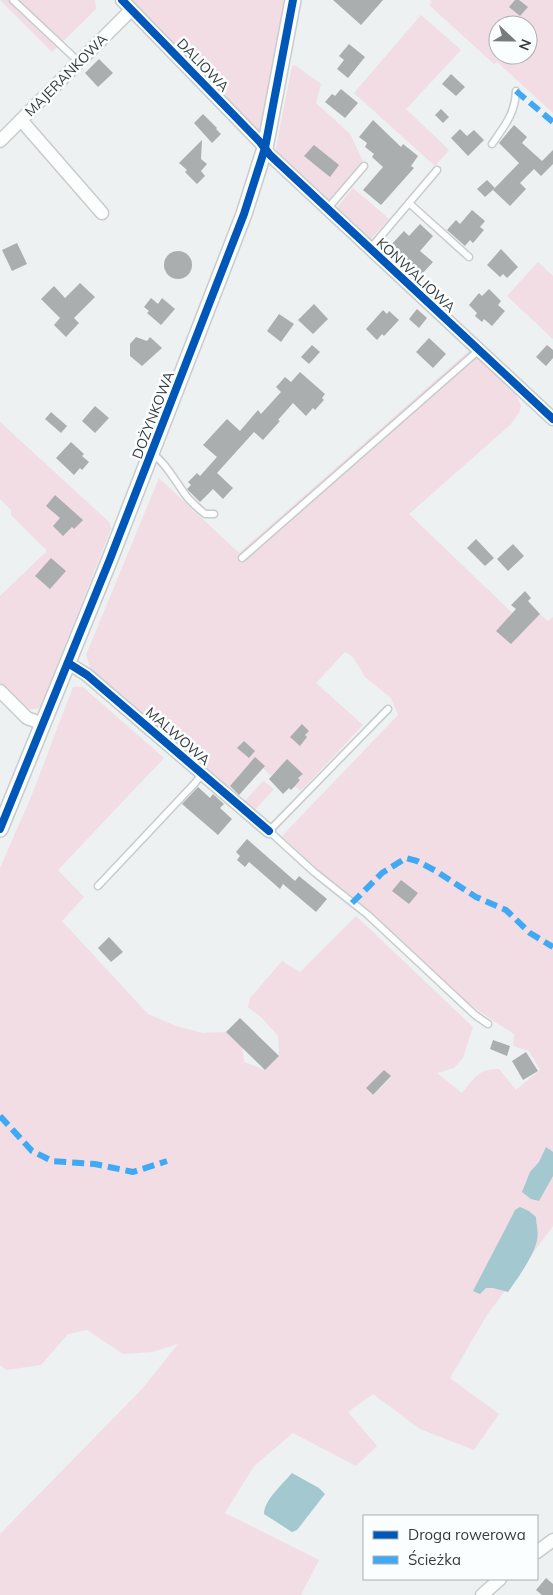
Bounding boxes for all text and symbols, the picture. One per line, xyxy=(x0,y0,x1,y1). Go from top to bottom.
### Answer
north arrow xyxy=(488,15,538,65)
street label: MAJERANKOWA xyxy=(21,29,112,120)
street label: DALIOWA xyxy=(173,34,233,96)
text: N xyxy=(515,37,535,53)
street label: KONWALIOWA xyxy=(373,234,460,317)
street label: DOŻYNKOWA xyxy=(128,368,178,461)
street label: MALWOWA xyxy=(142,703,214,769)
legend xyxy=(363,1515,538,1580)
text: Droga rowerowa xyxy=(408,1525,526,1544)
text: Ścieżka xyxy=(408,1550,461,1569)

